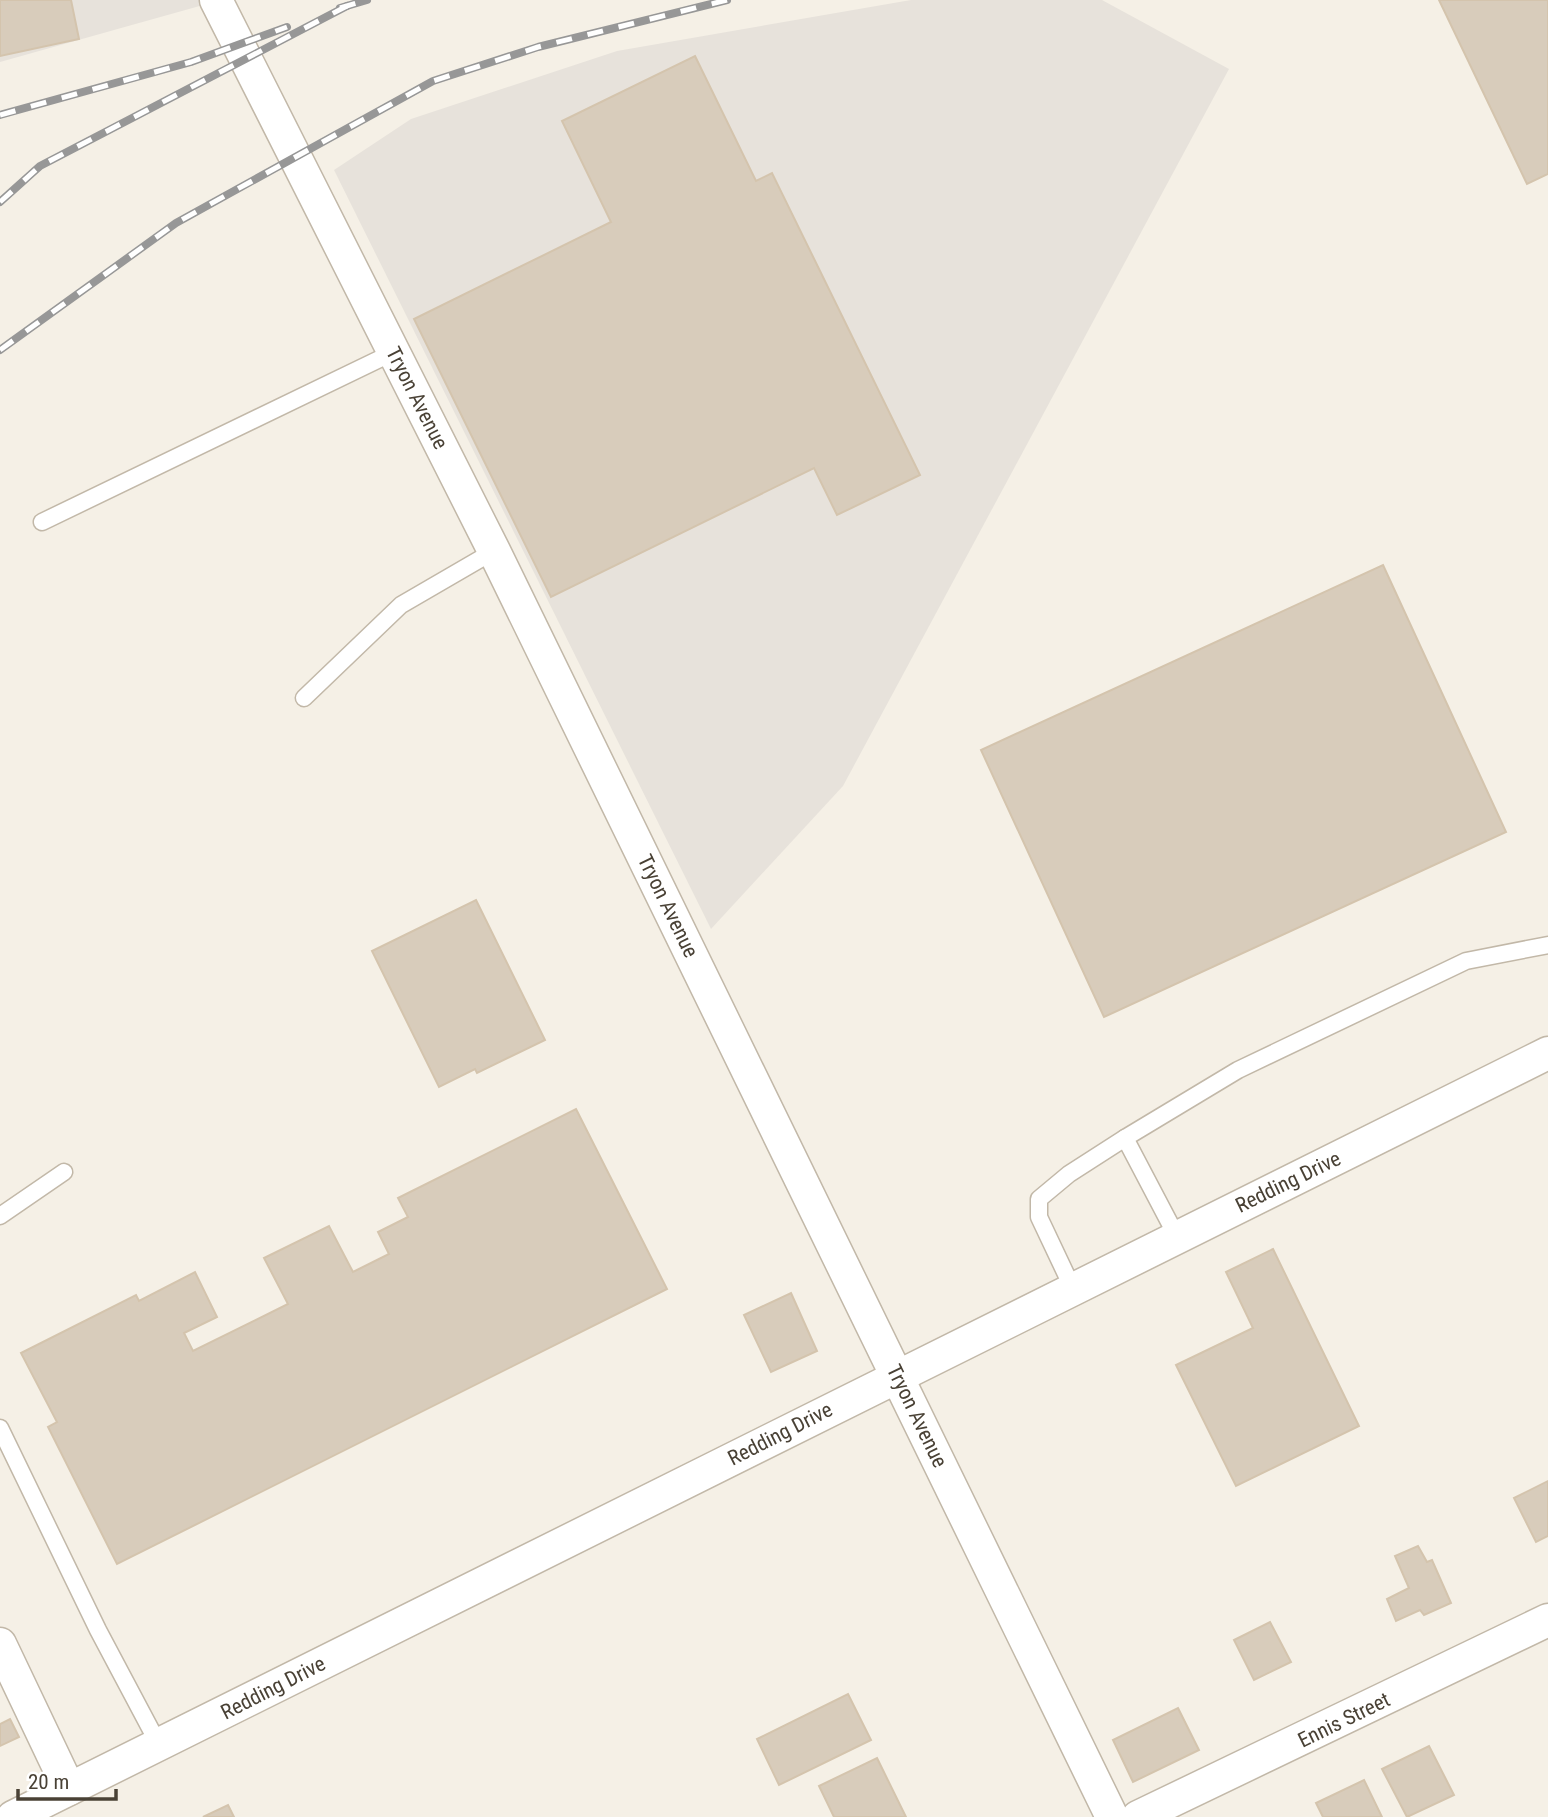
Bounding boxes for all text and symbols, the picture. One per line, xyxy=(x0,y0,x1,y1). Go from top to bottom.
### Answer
street label: Tryon Avenue xyxy=(381,343,453,453)
street label: Tryon Avenue xyxy=(633,851,703,961)
street label: Redding Drive xyxy=(1232,1146,1345,1218)
street label: Tryon Avenue xyxy=(882,1361,952,1471)
street label: Redding Drive xyxy=(724,1397,836,1471)
street label: Redding Drive xyxy=(217,1651,329,1725)
street label: Ennis Street xyxy=(1294,1687,1394,1753)
scale bar xyxy=(18,1758,116,1802)
text: 20 m xyxy=(28,1770,69,1794)

